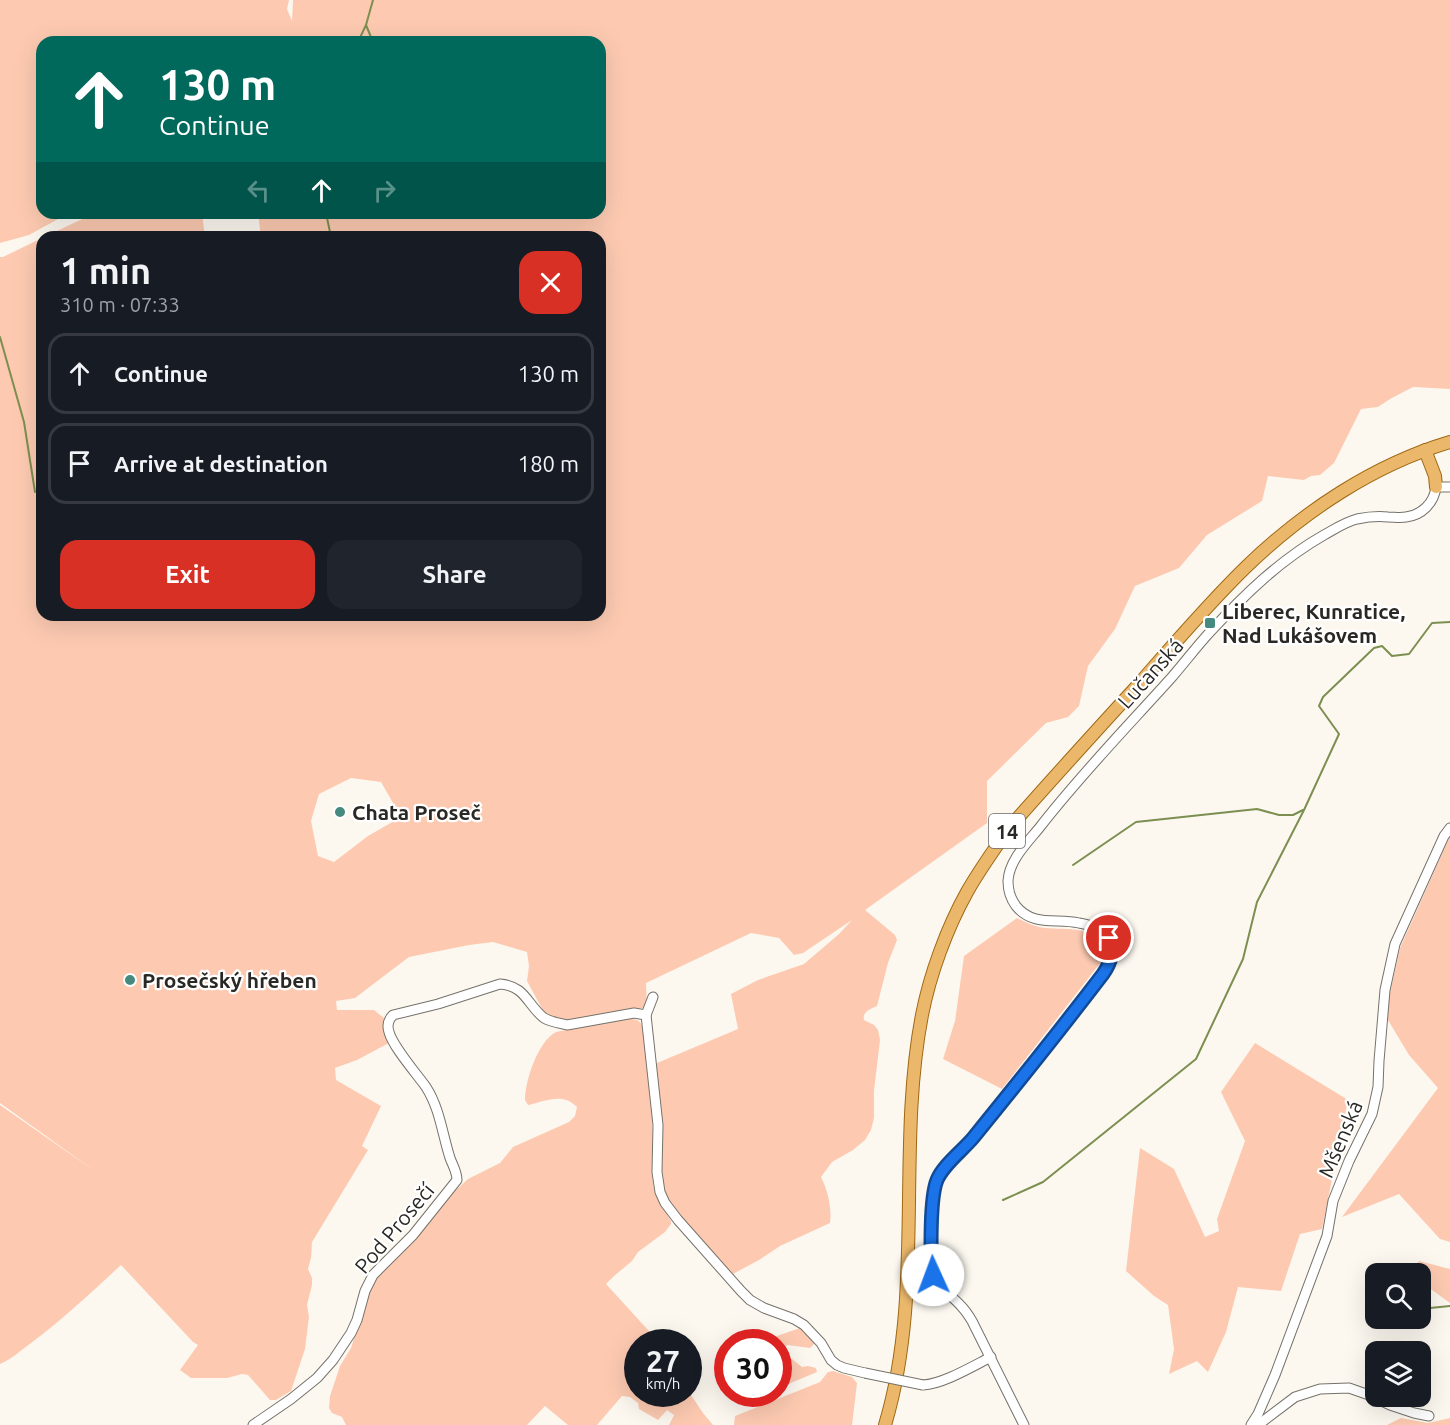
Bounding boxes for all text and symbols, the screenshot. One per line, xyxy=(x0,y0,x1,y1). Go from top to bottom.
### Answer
icon: ahead xyxy=(60,60,138,138)
text: 130 m xyxy=(159,61,276,108)
text: Continue xyxy=(159,110,270,140)
icon: left xyxy=(242,174,275,207)
icon: ahead xyxy=(305,174,338,207)
icon: right xyxy=(368,174,401,207)
text: 1 min xyxy=(60,250,151,291)
button: close xyxy=(519,251,582,314)
text: 310 m · 07:33 xyxy=(60,293,180,316)
icon: ahead xyxy=(63,357,96,390)
text: Continue xyxy=(114,361,208,386)
text: 130 m xyxy=(518,361,579,386)
icon: arrive xyxy=(63,447,96,480)
text: Arrive at destination xyxy=(114,451,328,476)
text: 180 m xyxy=(518,451,579,476)
button: Exit xyxy=(60,540,315,609)
button: Share xyxy=(327,540,582,609)
place label: Liberec, Kunratice, Nad Lukášovem xyxy=(1222,599,1405,647)
marker: Liberec, Kunratice, Nad Lukášovem xyxy=(1203,616,1217,630)
street label: Lučanská xyxy=(1112,633,1188,713)
place label: Chata Proseč xyxy=(352,800,481,824)
marker: Chata Proseč xyxy=(333,805,347,819)
road number: 14 xyxy=(989,814,1025,848)
pin xyxy=(1083,912,1134,963)
icon: arrive xyxy=(1092,921,1125,954)
place label: Prosečský hřeben xyxy=(142,968,317,992)
marker: Prosečský hřeben xyxy=(123,973,137,987)
street label: Mšenská xyxy=(1313,1097,1367,1181)
street label: Pod Prosečí xyxy=(349,1177,439,1278)
position arrow xyxy=(901,1243,965,1307)
map controls xyxy=(1365,1263,1431,1407)
button: search xyxy=(1365,1263,1431,1329)
speed limit sign: 30 xyxy=(714,1329,792,1407)
button: layers xyxy=(1365,1341,1431,1407)
text: 27 xyxy=(646,1344,680,1378)
text: km/h xyxy=(646,1375,680,1392)

